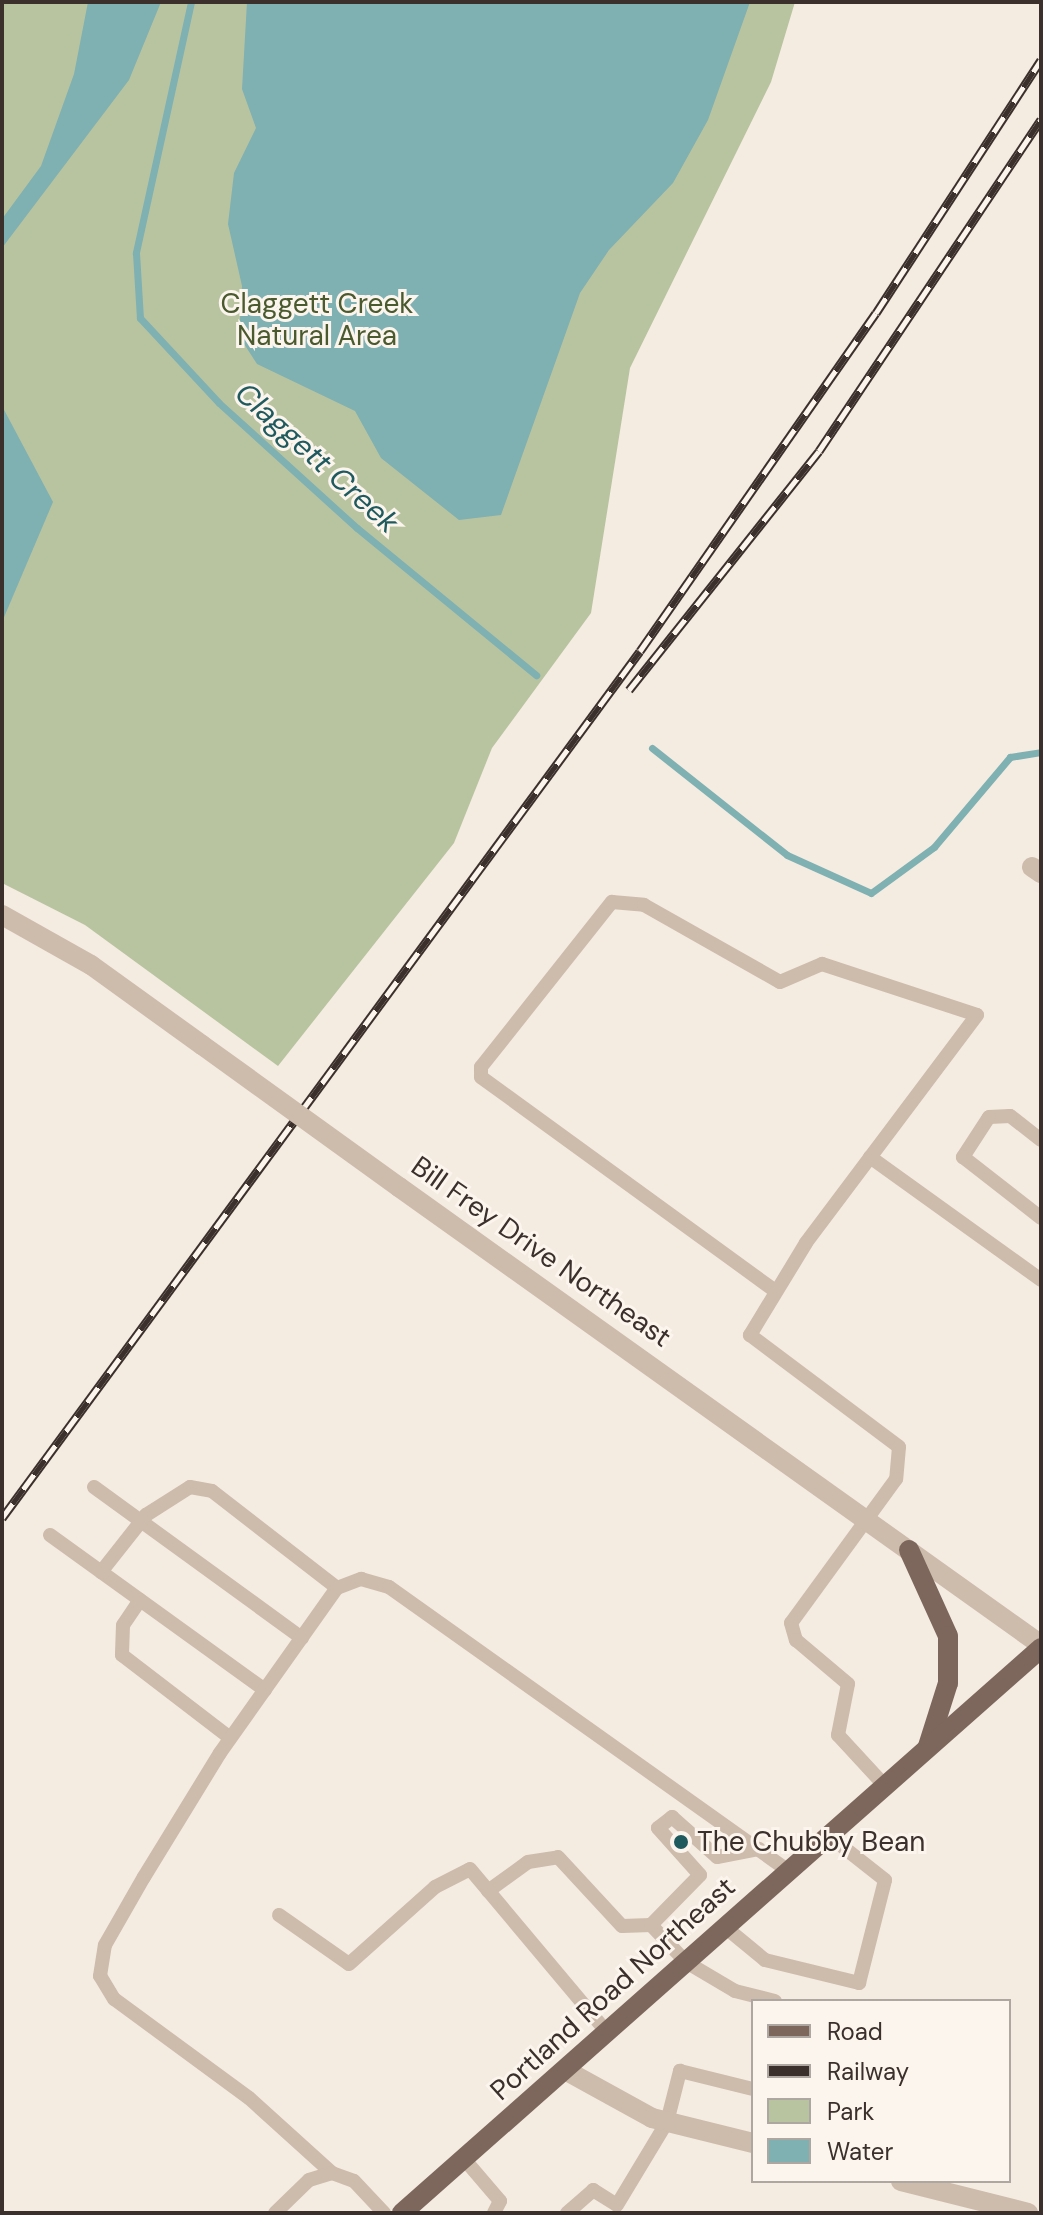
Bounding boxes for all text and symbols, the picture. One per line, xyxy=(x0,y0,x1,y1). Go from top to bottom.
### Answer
park label: Claggett Creek Natural Area xyxy=(221,287,413,353)
water label: Claggett Creek xyxy=(228,375,406,541)
street label: Bill Frey Drive Northeast xyxy=(405,1150,677,1354)
place label: The Chubby Bean xyxy=(697,1825,925,1859)
marker: The Chubby Bean xyxy=(672,1833,690,1851)
street label: Portland Road Northeast xyxy=(484,1870,742,2108)
legend xyxy=(751,1999,1011,2183)
text: Road xyxy=(827,2016,883,2047)
text: Railway xyxy=(827,2056,909,2087)
text: Park xyxy=(827,2096,874,2127)
text: Water xyxy=(827,2136,893,2167)

